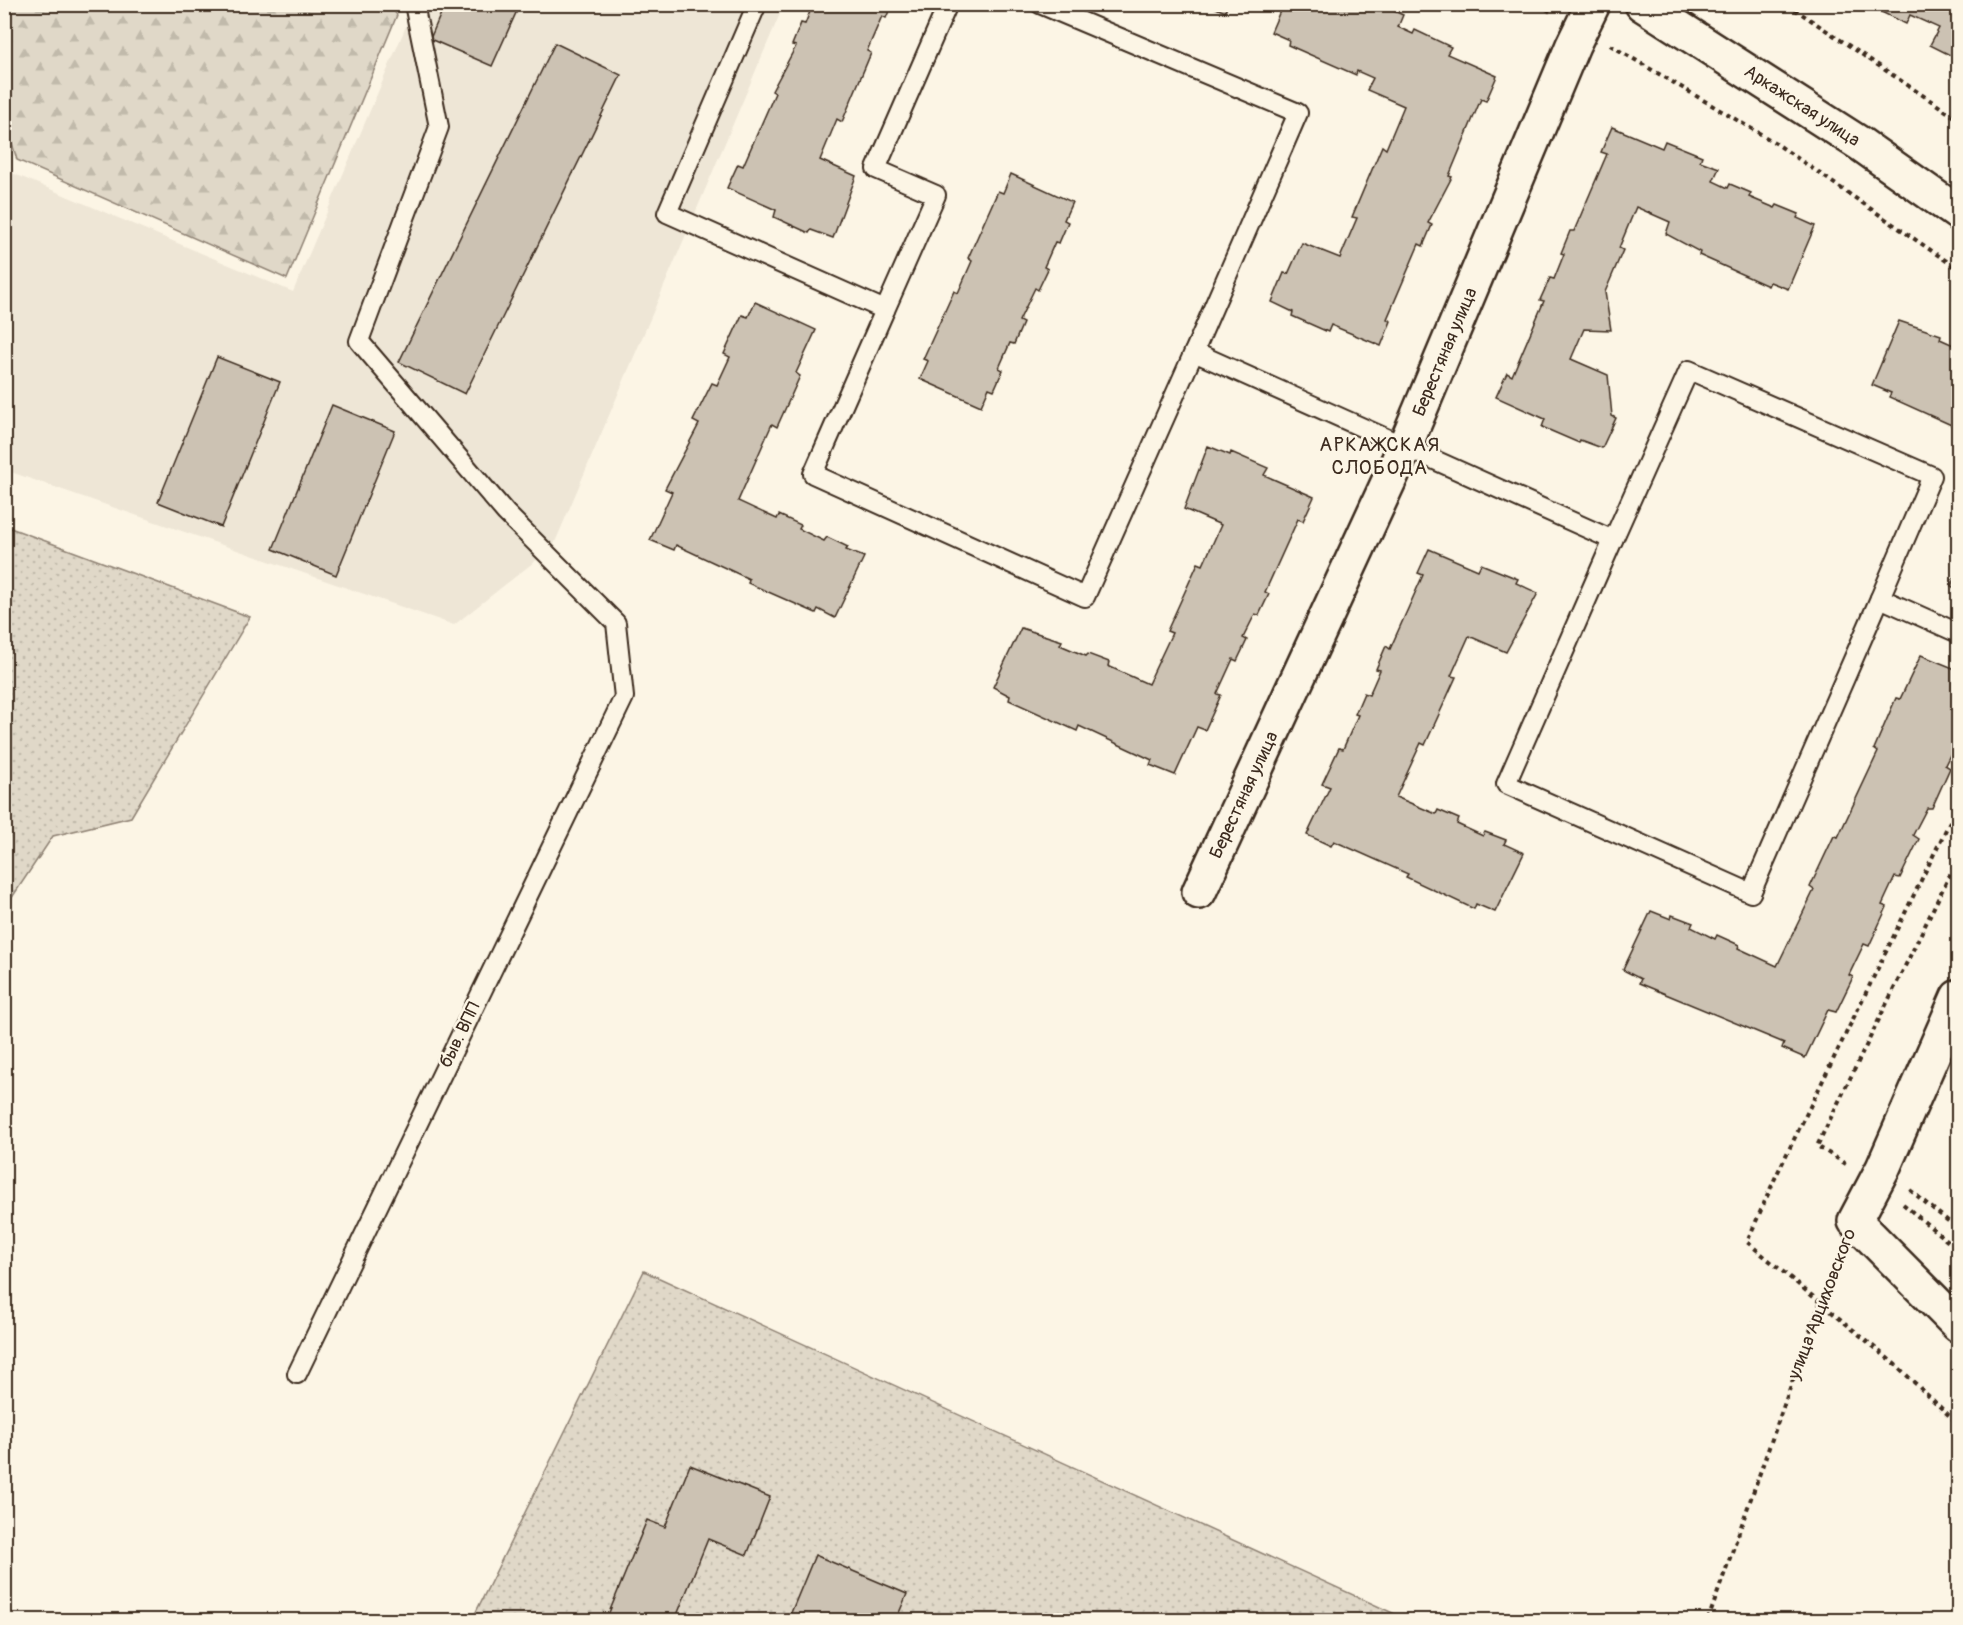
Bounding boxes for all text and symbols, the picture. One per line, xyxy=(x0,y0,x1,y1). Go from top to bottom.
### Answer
street label: Аркажская улица xyxy=(1740,60,1864,152)
street label: Берестяная улица xyxy=(1407,284,1483,420)
district label: АРКАЖСКАЯ СЛОБОДА xyxy=(1319,432,1441,480)
street label: Берестяная улица xyxy=(1204,728,1284,862)
street label: быв. ВПП xyxy=(434,998,486,1072)
street label: улица Арциховского xyxy=(1782,1225,1861,1384)

